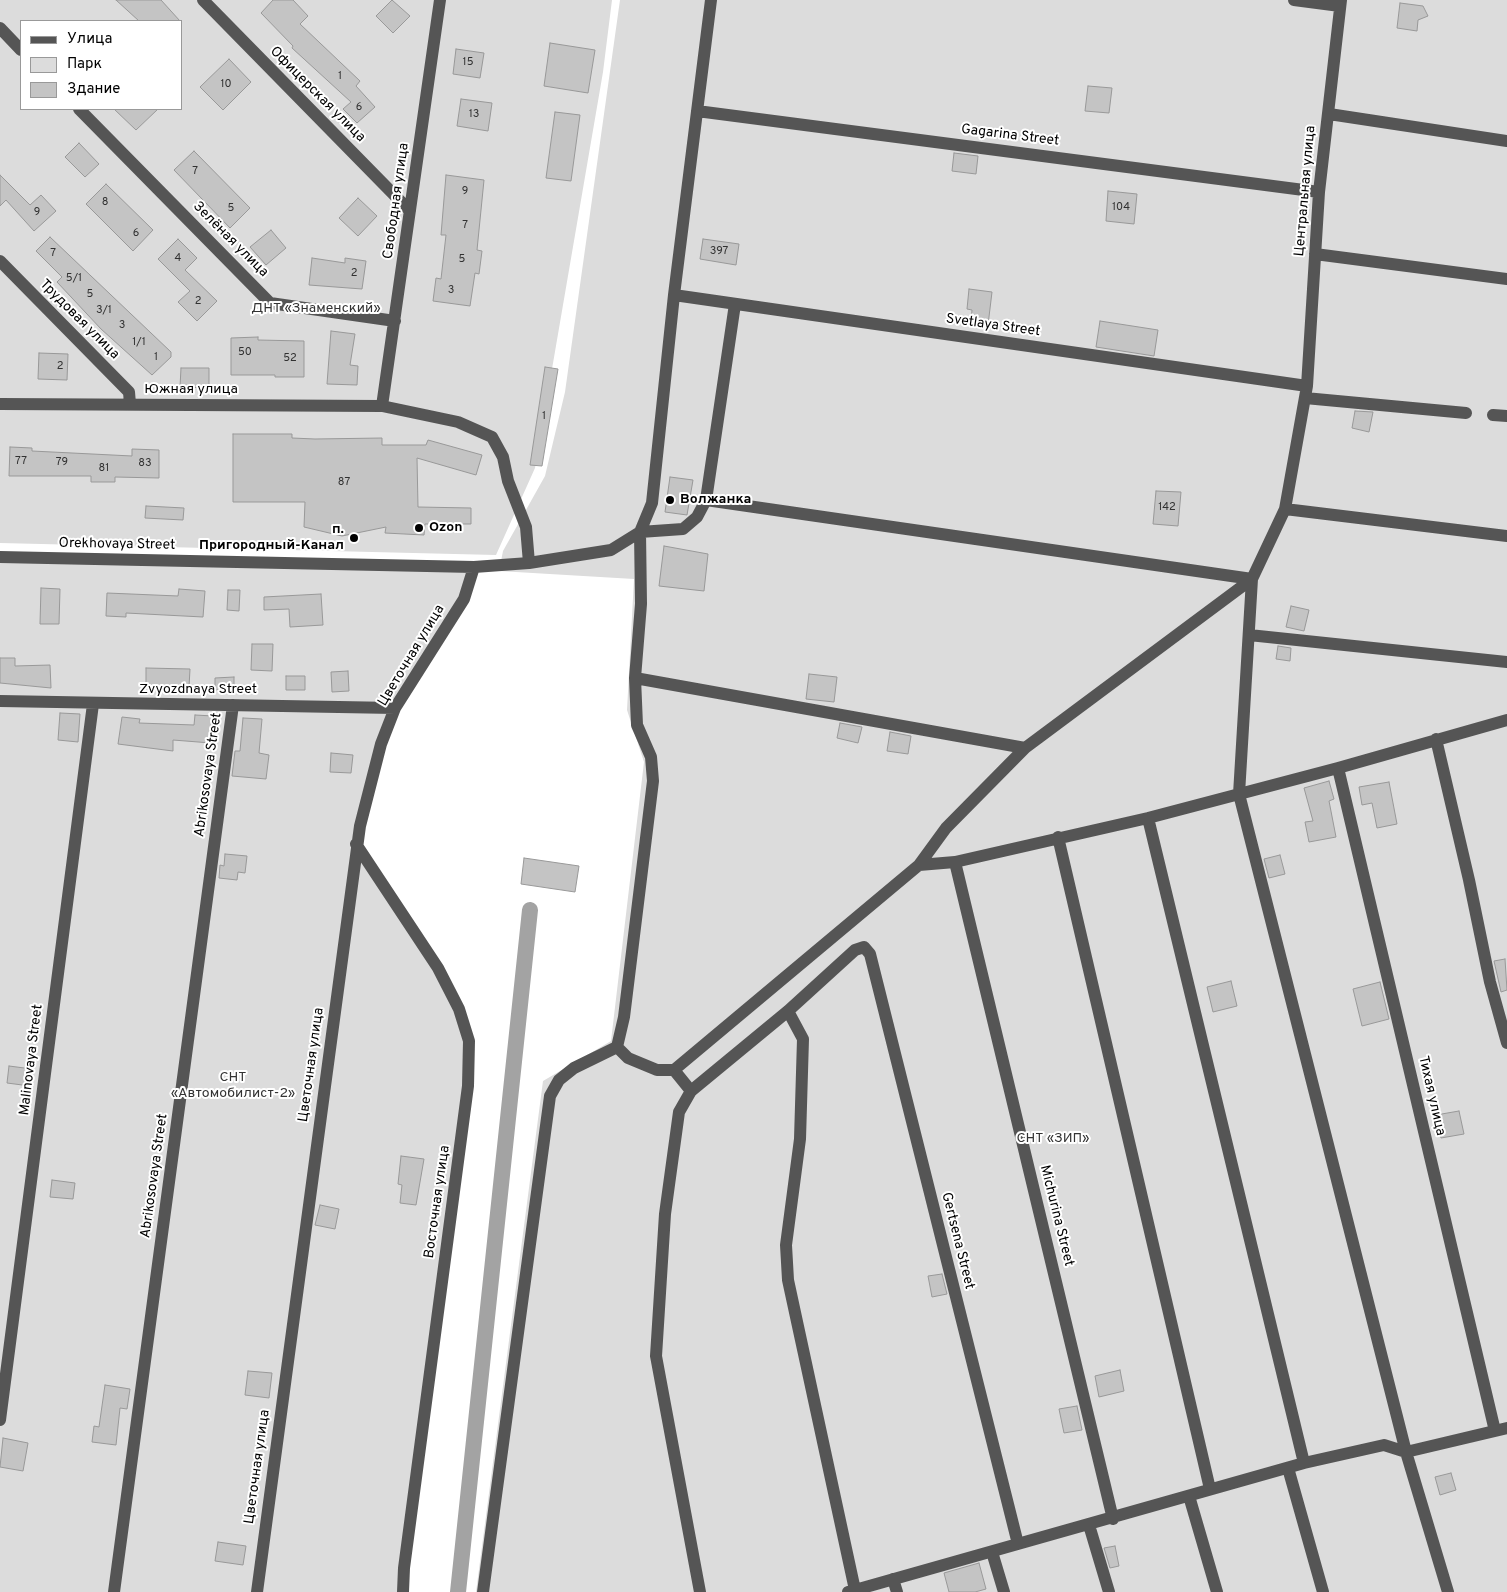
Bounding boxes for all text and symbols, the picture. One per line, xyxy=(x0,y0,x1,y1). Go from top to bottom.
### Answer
legend xyxy=(20,20,182,110)
text: Улица xyxy=(67,30,112,49)
street label: Офицерская улица xyxy=(266,44,368,146)
text: Парк xyxy=(67,55,102,74)
house number: 15 xyxy=(463,56,473,70)
house number: 1 xyxy=(338,70,342,84)
house number: 10 xyxy=(220,78,232,92)
text: Здание xyxy=(67,80,120,99)
house number: 6 xyxy=(356,101,362,115)
house number: 13 xyxy=(469,108,479,122)
street label: Gagarina Street xyxy=(960,122,1060,150)
street label: Центральная улица xyxy=(1292,125,1320,257)
street label: Свободная улица xyxy=(381,142,413,260)
house number: 7 xyxy=(192,165,198,179)
house number: 9 xyxy=(462,185,468,199)
house number: 8 xyxy=(102,196,108,210)
street label: Зелёная улица xyxy=(189,199,271,281)
house number: 104 xyxy=(1112,201,1130,215)
house number: 5 xyxy=(228,202,234,216)
house number: 9 xyxy=(34,206,40,220)
house number: 7 xyxy=(462,219,468,233)
house number: 6 xyxy=(133,227,139,241)
house number: 397 xyxy=(710,245,728,259)
house number: 7 xyxy=(50,247,56,261)
house number: 4 xyxy=(175,252,181,266)
house number: 5 xyxy=(459,253,465,267)
house number: 2 xyxy=(351,267,357,281)
house number: 5/1 xyxy=(66,272,82,286)
street label: Трудовая улица xyxy=(36,277,122,363)
house number: 3 xyxy=(448,284,454,298)
house number: 5 xyxy=(87,288,93,302)
house number: 2 xyxy=(195,295,201,309)
park label: ДНТ «Знаменский» xyxy=(251,301,381,317)
house number: 3/1 xyxy=(96,304,112,318)
street label: Svetlaya Street xyxy=(945,311,1041,341)
house number: 3 xyxy=(119,319,125,333)
house number: 1/1 xyxy=(132,336,146,350)
house number: 50 xyxy=(238,346,252,360)
house number: 1 xyxy=(154,351,158,365)
house number: 52 xyxy=(283,352,297,366)
house number: 2 xyxy=(57,360,63,374)
street label: Южная улица xyxy=(144,382,238,398)
house number: 1 xyxy=(542,410,546,424)
house number: 77 xyxy=(15,455,27,469)
house number: 79 xyxy=(56,456,68,470)
house number: 83 xyxy=(138,457,152,471)
house number: 81 xyxy=(99,462,109,476)
house number: 87 xyxy=(338,476,350,490)
place label: Волжанка xyxy=(680,492,751,508)
marker: Волжанка xyxy=(664,494,676,506)
house number: 142 xyxy=(1158,501,1176,515)
place label: Ozon xyxy=(429,520,462,536)
place label: п. Пригородный-Канал xyxy=(199,522,344,554)
marker: Ozon xyxy=(413,522,425,534)
marker: п. Пригородный-Канал xyxy=(348,532,360,544)
street label: Orekhovaya Street xyxy=(59,536,175,554)
street label: Цветочная улица xyxy=(375,602,449,710)
street label: Zvyozdnaya Street xyxy=(139,682,257,698)
street label: Abrikosovaya Street xyxy=(192,712,226,838)
street label: Malinovaya Street xyxy=(17,1003,47,1117)
street label: Цветочная улица xyxy=(296,1007,328,1123)
street label: Тихая улица xyxy=(1414,1054,1448,1138)
park label: СНТ «Автомобилист-2» xyxy=(171,1070,295,1102)
street label: Abrikosovaya Street xyxy=(138,1113,172,1239)
park label: СНТ «ЗИП» xyxy=(1017,1131,1089,1147)
street label: Восточная улица xyxy=(422,1144,454,1260)
street label: Michurina Street xyxy=(1035,1164,1077,1268)
street label: Gertsena Street xyxy=(937,1191,977,1291)
street label: Цветочная улица xyxy=(242,1409,274,1525)

